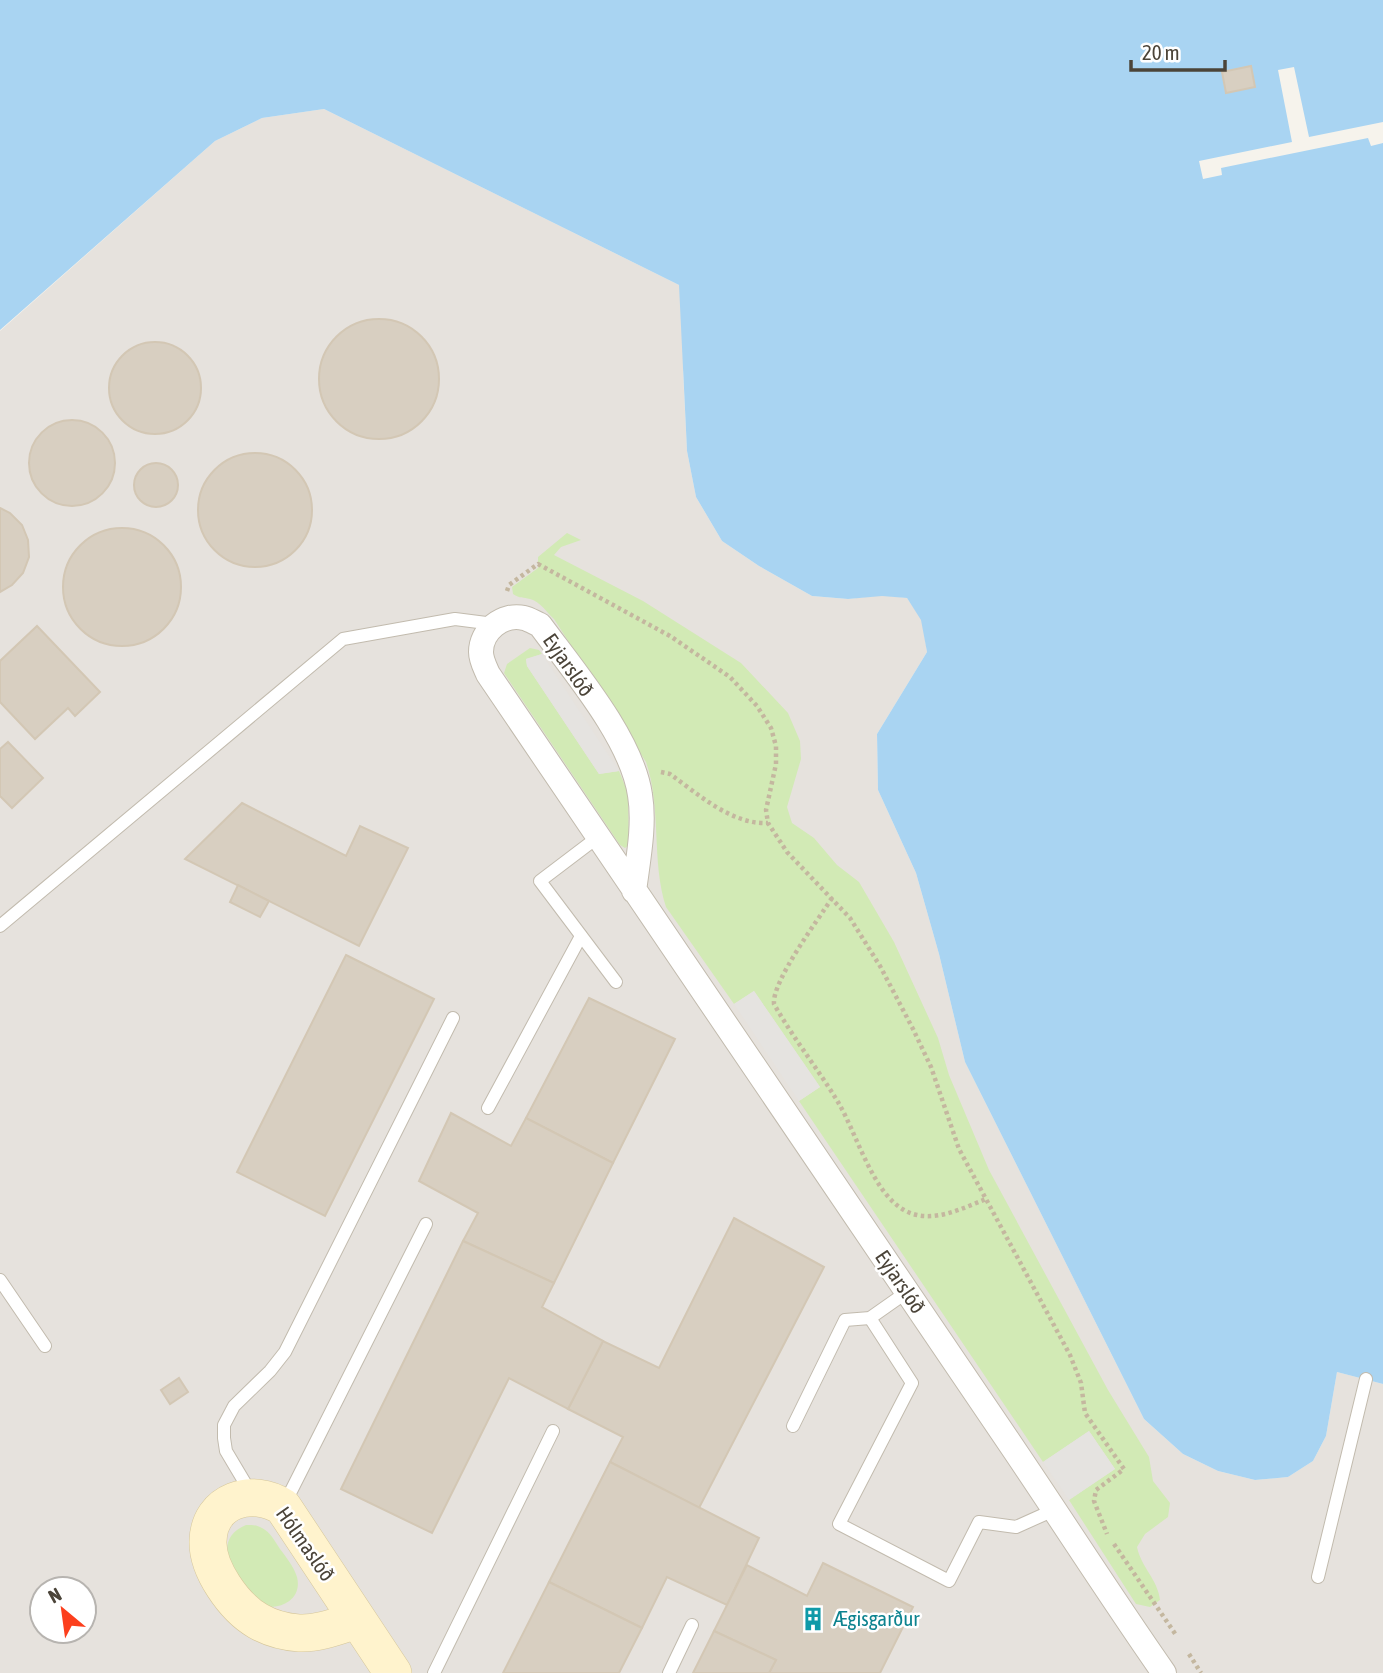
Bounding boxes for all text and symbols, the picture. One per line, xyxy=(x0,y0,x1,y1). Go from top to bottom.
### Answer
scale bar xyxy=(1131,28,1226,72)
text: 20 m xyxy=(1142,40,1180,64)
street label: Eyjarslóð xyxy=(539,629,599,700)
street label: Eyjarslóð xyxy=(871,1245,931,1318)
street label: Hólmaslóð xyxy=(272,1502,340,1585)
north arrow xyxy=(28,1575,98,1645)
text: N xyxy=(45,1583,65,1607)
building icon: Ægisgarður xyxy=(799,1605,827,1633)
place label: Ægisgarður xyxy=(833,1606,920,1630)

